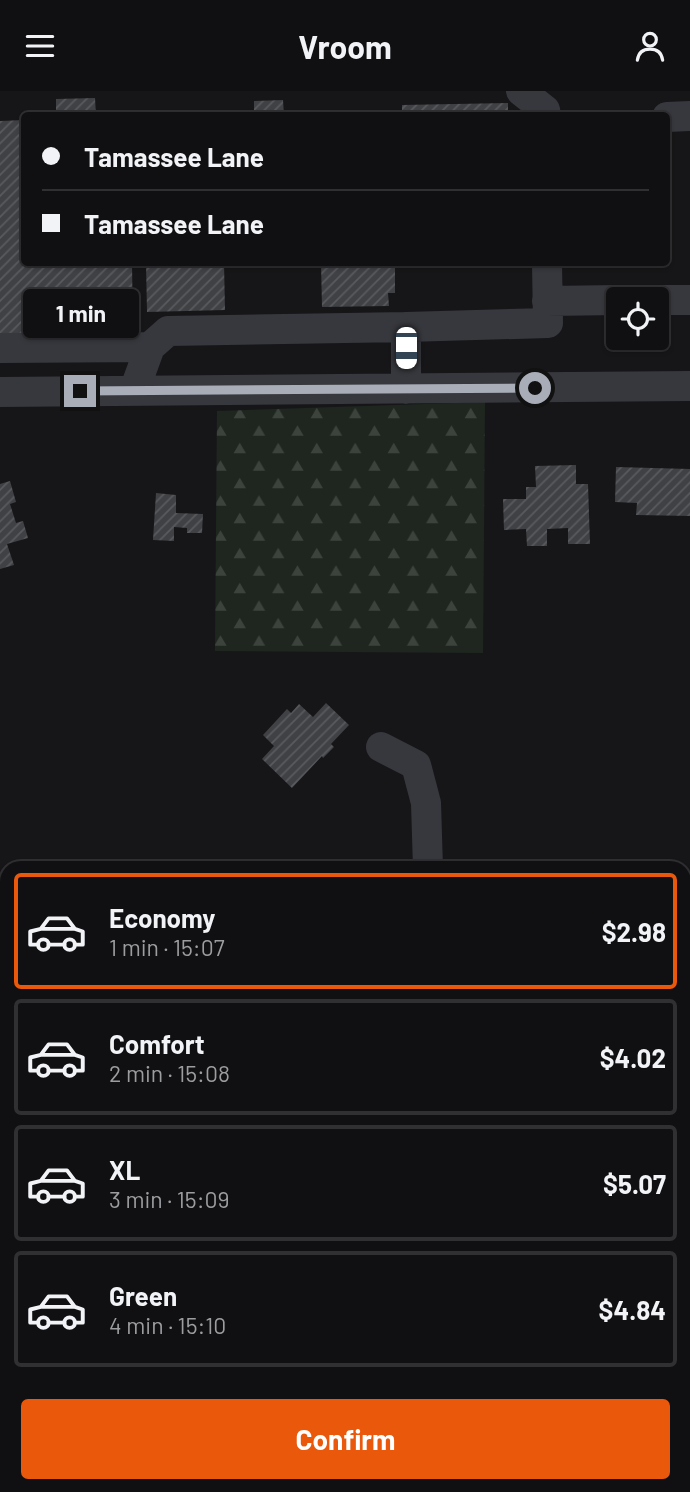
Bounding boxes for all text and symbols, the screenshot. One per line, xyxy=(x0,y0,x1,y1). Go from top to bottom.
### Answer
icon: menu xyxy=(21,27,59,65)
text: Vroom xyxy=(298,27,392,65)
icon: person xyxy=(631,27,669,65)
text: Tamassee Lane xyxy=(84,141,264,172)
text: Tamassee Lane xyxy=(84,208,264,239)
map controls xyxy=(606,287,669,350)
button: locate xyxy=(606,287,669,350)
callout: 1 min xyxy=(22,289,138,338)
text: 1 min xyxy=(56,299,106,327)
car xyxy=(396,327,417,369)
route start xyxy=(519,372,551,404)
route end xyxy=(64,375,96,407)
icon: car xyxy=(25,900,88,963)
text: Economy xyxy=(109,902,215,933)
text: $2.98 xyxy=(602,916,666,947)
text: 1 min · 15:07 xyxy=(109,933,225,961)
icon: car xyxy=(25,1026,88,1089)
text: Comfort xyxy=(109,1028,205,1059)
text: $4.02 xyxy=(600,1042,666,1073)
text: 2 min · 15:08 xyxy=(109,1059,230,1087)
icon: car xyxy=(25,1152,88,1215)
text: XL xyxy=(109,1154,140,1185)
text: $5.07 xyxy=(603,1168,666,1199)
text: 3 min · 15:09 xyxy=(109,1185,229,1213)
icon: car xyxy=(25,1278,88,1341)
text: Green xyxy=(109,1280,177,1311)
text: $4.84 xyxy=(599,1294,666,1325)
text: 4 min · 15:10 xyxy=(109,1311,226,1339)
button: Confirm xyxy=(21,1399,670,1479)

